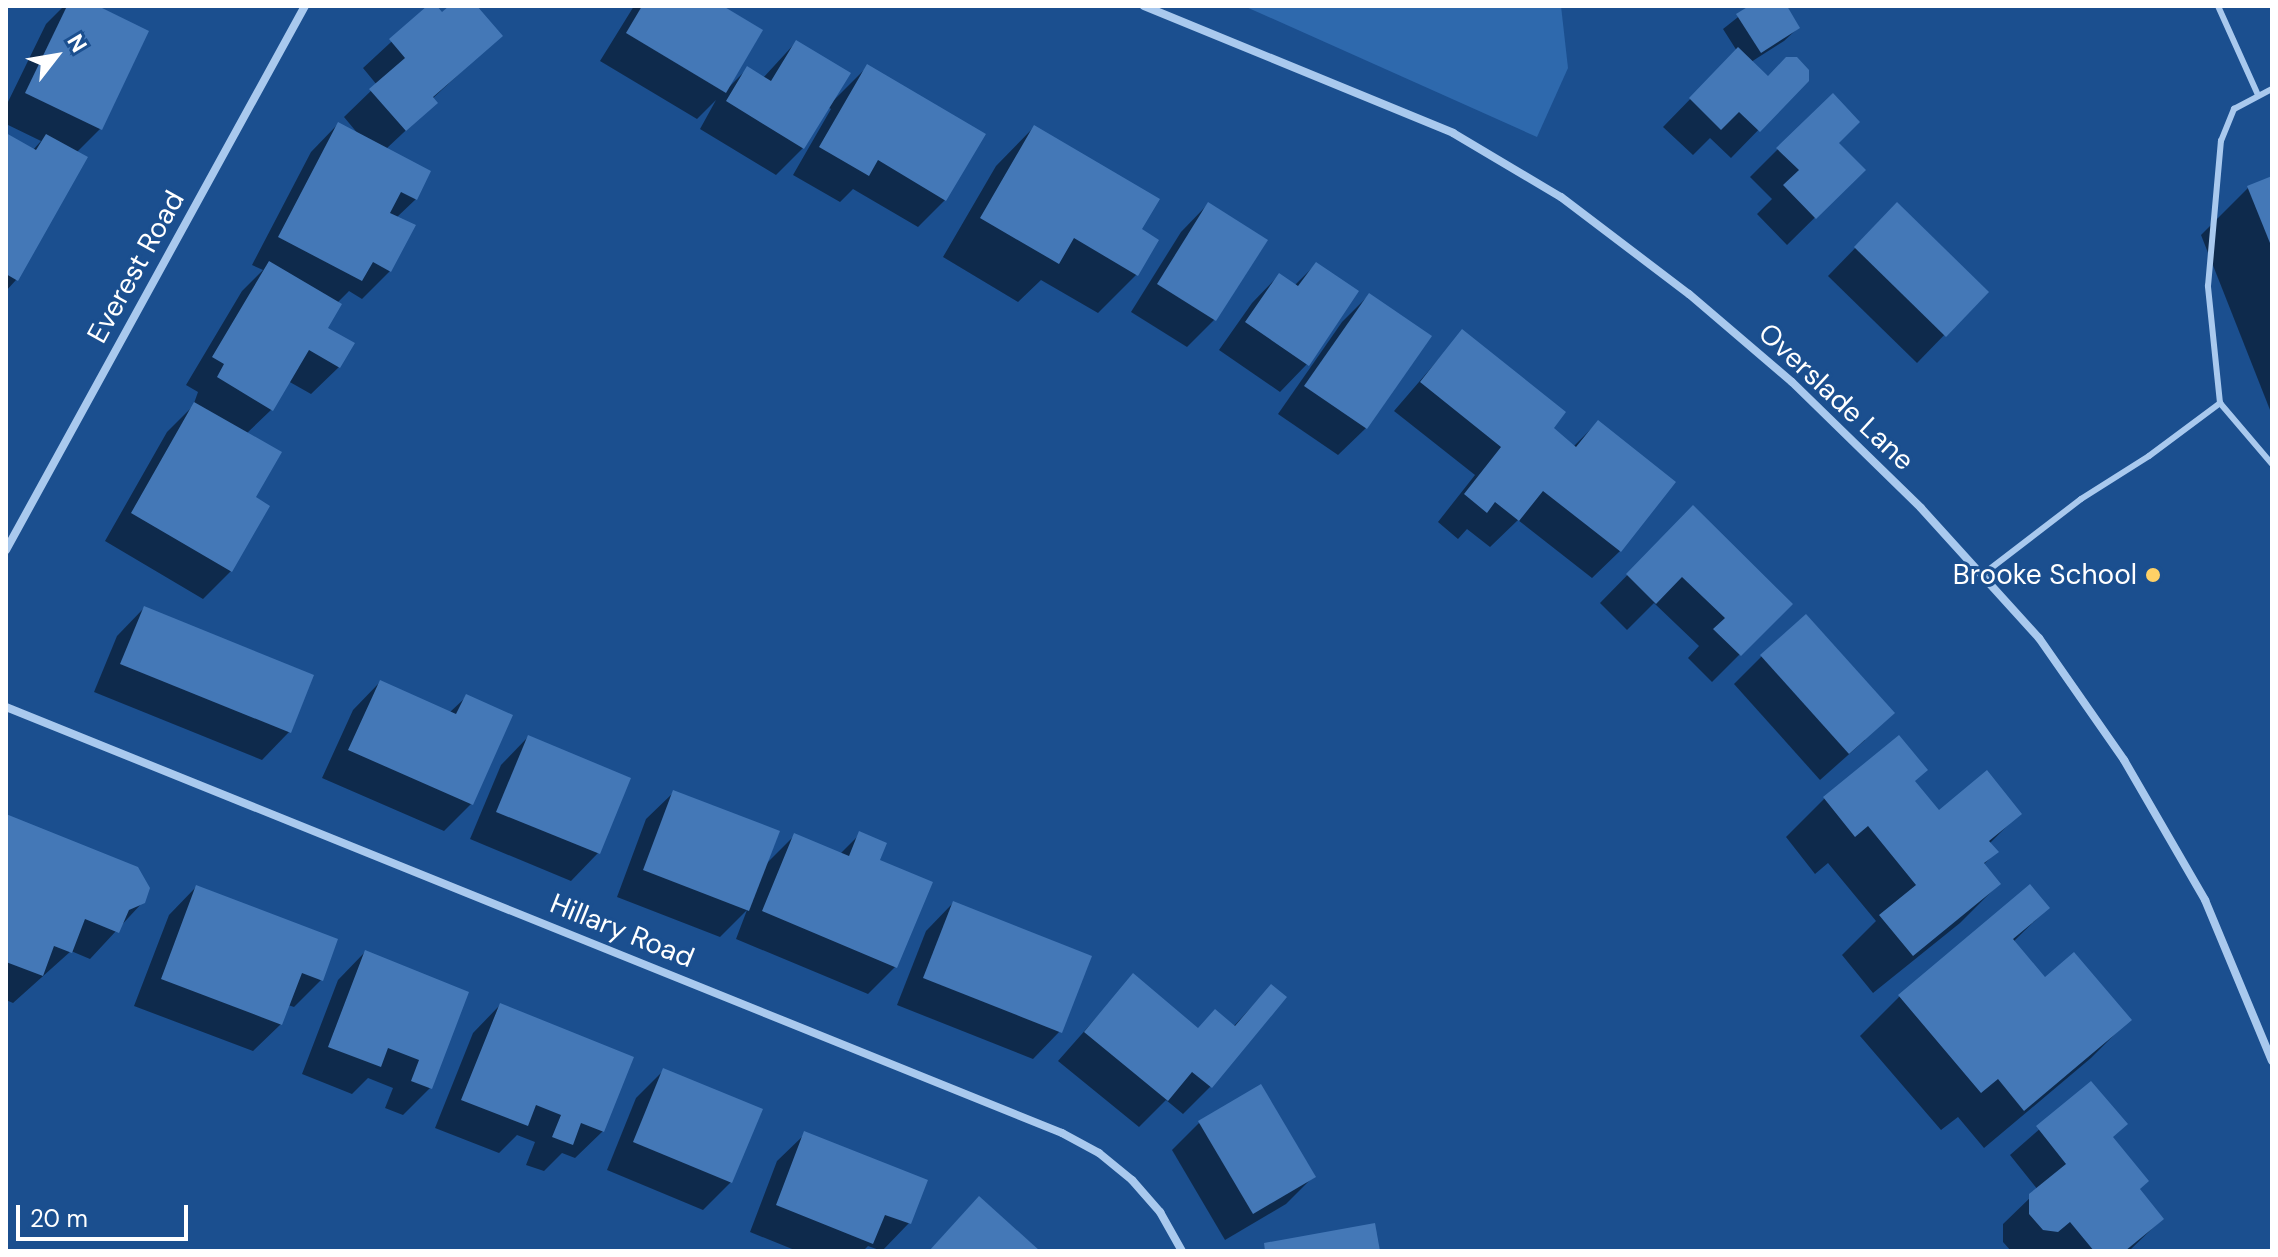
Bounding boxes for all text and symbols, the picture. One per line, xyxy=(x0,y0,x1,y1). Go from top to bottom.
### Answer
north arrow xyxy=(16,16,96,96)
text: N xyxy=(60,29,94,58)
street label: Everest Road xyxy=(80,185,192,349)
street label: Overslade Lane xyxy=(1751,316,1921,478)
place label: Brooke School xyxy=(1953,558,2137,592)
marker: Brooke School xyxy=(2144,566,2162,584)
street label: Hillary Road xyxy=(545,887,699,975)
scale bar xyxy=(20,1189,192,1239)
text: 20 m xyxy=(30,1203,88,1234)

